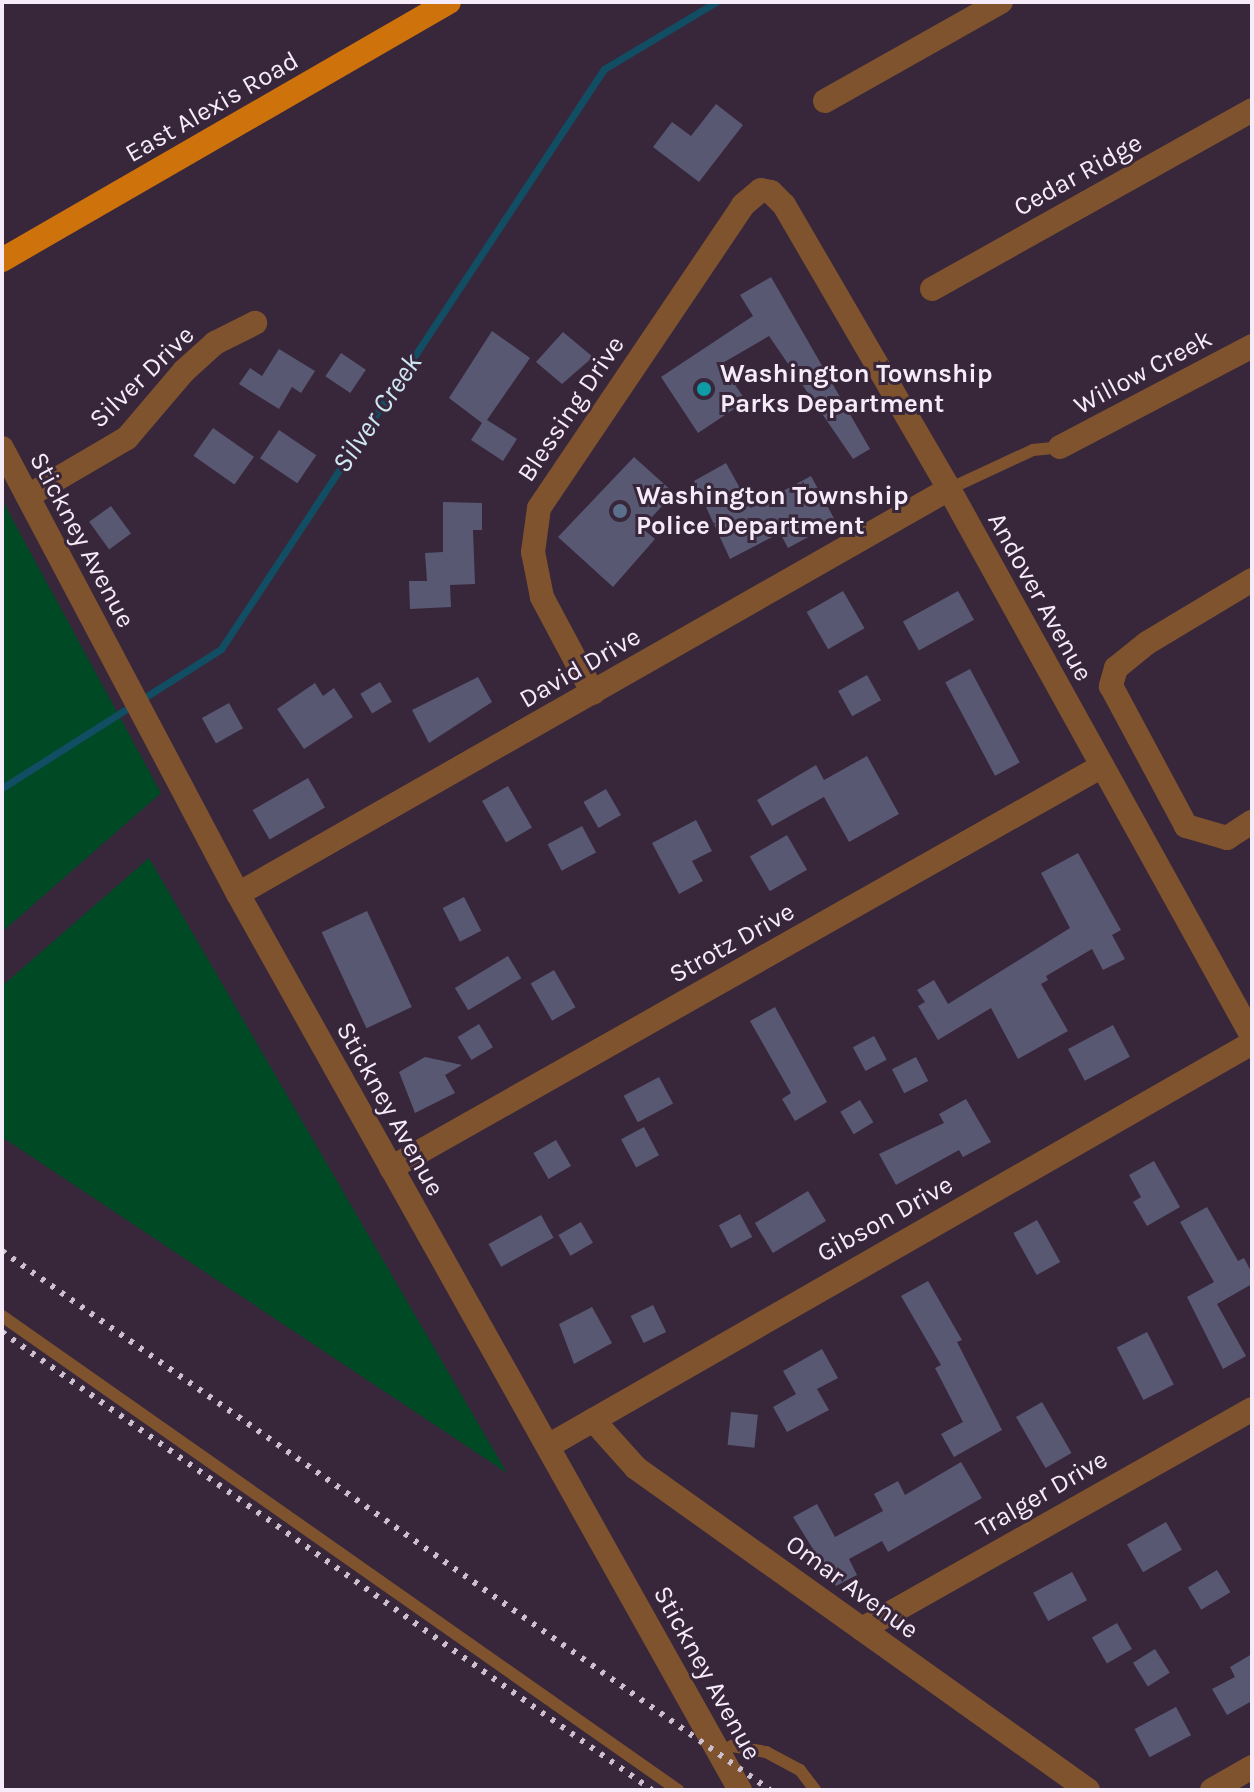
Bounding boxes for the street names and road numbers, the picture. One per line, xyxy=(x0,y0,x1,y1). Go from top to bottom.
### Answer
street label: East Alexis Road xyxy=(120,45,304,169)
street label: Cedar Ridge xyxy=(1008,127,1148,223)
street label: Silver Drive xyxy=(83,319,201,435)
street label: Willow Creek xyxy=(1069,323,1217,421)
street label: Blessing Drive xyxy=(511,330,631,488)
street label: Stickney Avenue xyxy=(23,447,141,633)
street label: Andover Avenue xyxy=(981,507,1099,687)
street label: David Drive xyxy=(514,621,646,715)
street label: Strotz Drive xyxy=(664,896,800,990)
street label: Stickney Avenue xyxy=(329,1017,451,1201)
street label: Gibson Drive xyxy=(812,1169,958,1269)
street label: Tralger Drive xyxy=(971,1444,1113,1544)
street label: Omar Avenue xyxy=(780,1528,924,1646)
street label: Stickney Avenue xyxy=(646,1581,768,1765)

